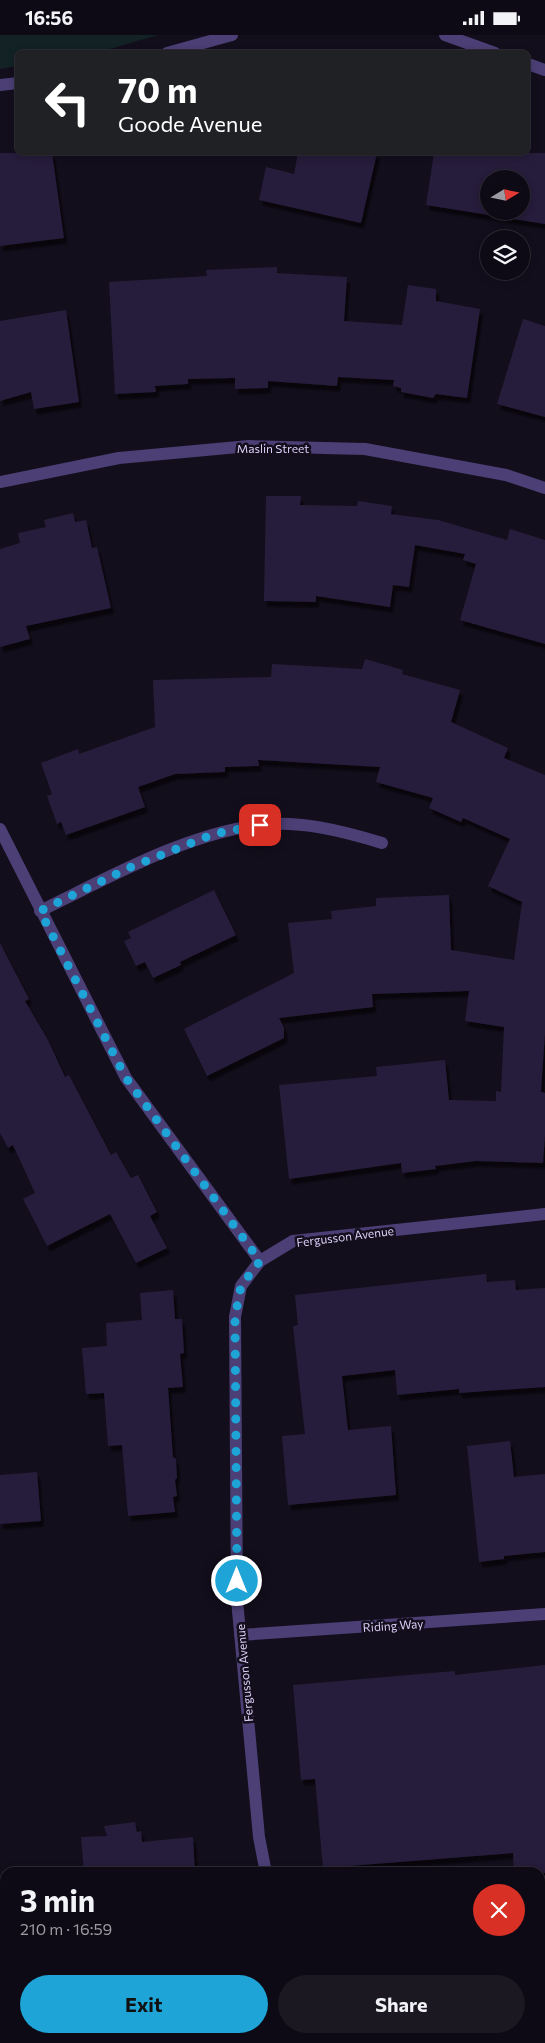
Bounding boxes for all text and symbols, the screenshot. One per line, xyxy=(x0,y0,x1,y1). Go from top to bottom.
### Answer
text: 16:56 xyxy=(25,6,73,29)
text: 70 m xyxy=(118,67,198,110)
icon: left xyxy=(35,70,100,135)
text: Goode Avenue xyxy=(118,110,262,137)
north arrow xyxy=(480,170,530,220)
map controls xyxy=(480,170,530,280)
button: layers xyxy=(480,230,530,280)
street label: Maslin Street xyxy=(237,441,309,455)
pin xyxy=(239,804,281,846)
icon: arrive xyxy=(246,811,274,839)
street label: Fergusson Avenue xyxy=(295,1223,395,1249)
position arrow xyxy=(210,1554,262,1606)
street label: Riding Way xyxy=(362,1616,424,1634)
street label: Fergusson Avenue xyxy=(233,1623,255,1723)
text: 3 min xyxy=(20,1881,95,1918)
button: close xyxy=(473,1884,525,1936)
text: 210 m · 16:59 xyxy=(20,1919,112,1938)
button: Exit xyxy=(20,1975,268,2033)
button: Share xyxy=(278,1975,525,2033)

